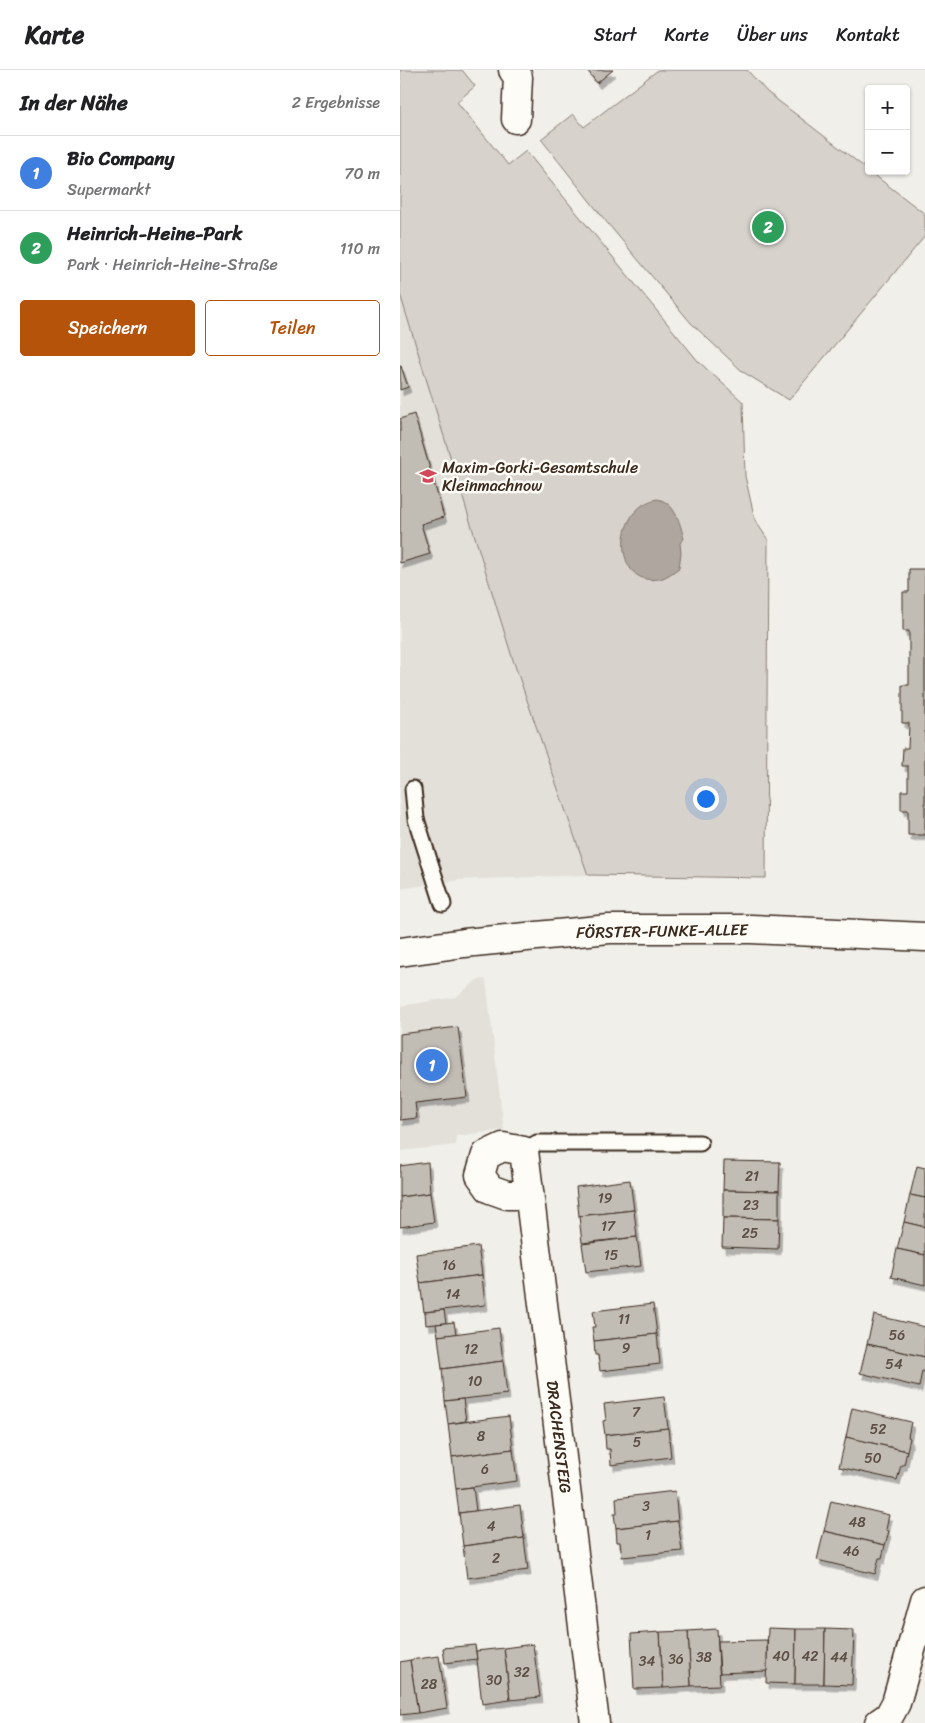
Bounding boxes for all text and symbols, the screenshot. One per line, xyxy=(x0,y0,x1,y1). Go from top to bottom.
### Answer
text: Karte xyxy=(25,14,84,56)
text: Start xyxy=(594,19,637,51)
text: Karte xyxy=(665,19,709,51)
text: Über uns xyxy=(737,19,808,51)
text: Kontakt xyxy=(836,19,900,51)
text: In der Nähe xyxy=(20,84,128,122)
map controls xyxy=(865,85,910,175)
button: + xyxy=(865,85,910,130)
text: 2 Ergebnisse xyxy=(292,88,380,117)
button: − xyxy=(865,130,910,175)
text: Bio Company xyxy=(67,142,174,175)
text: 1 xyxy=(33,159,39,188)
text: 70 m xyxy=(344,159,380,188)
text: Supermarkt xyxy=(67,175,151,204)
pin: 2 xyxy=(752,208,784,246)
text: Heinrich-Heine-Park xyxy=(67,217,242,250)
text: 2 xyxy=(31,234,41,263)
text: 110 m xyxy=(340,234,380,263)
text: Park · Heinrich-Heine-Straße xyxy=(67,250,278,279)
button: Speichern xyxy=(20,300,195,356)
button: Teilen xyxy=(205,300,380,356)
place label: Maxim-Gorki-Gesamtschule Kleinmachnow xyxy=(442,453,638,500)
school or university icon: Maxim-Gorki-Gesamtschule Kleinmachnow xyxy=(418,466,438,486)
your location xyxy=(693,786,719,812)
street label: FÖRSTER-FUNKE-ALLEE xyxy=(576,915,749,947)
pin: 1 xyxy=(416,1046,448,1084)
house number: 21 xyxy=(745,1164,759,1189)
house number: 19 xyxy=(598,1186,613,1211)
house number: 23 xyxy=(743,1193,759,1218)
house number: 17 xyxy=(601,1214,616,1239)
house number: 25 xyxy=(742,1221,759,1246)
house number: 15 xyxy=(604,1243,619,1268)
house number: 16 xyxy=(442,1253,456,1278)
house number: 14 xyxy=(446,1282,461,1307)
house number: 11 xyxy=(618,1307,630,1332)
house number: 56 xyxy=(889,1323,905,1348)
house number: 9 xyxy=(622,1336,631,1361)
house number: 12 xyxy=(464,1337,478,1362)
house number: 54 xyxy=(885,1352,903,1377)
house number: 10 xyxy=(468,1369,483,1394)
street label: DRACHENSTEIG xyxy=(538,1379,580,1495)
house number: 7 xyxy=(632,1400,641,1425)
house number: 52 xyxy=(870,1417,886,1442)
house number: 8 xyxy=(477,1424,486,1449)
house number: 5 xyxy=(633,1430,642,1455)
house number: 50 xyxy=(864,1446,882,1471)
house number: 6 xyxy=(481,1457,489,1482)
house number: 3 xyxy=(642,1494,650,1519)
house number: 48 xyxy=(848,1510,866,1535)
house number: 4 xyxy=(487,1514,496,1539)
house number: 1 xyxy=(645,1523,651,1548)
house number: 46 xyxy=(843,1539,859,1564)
house number: 2 xyxy=(492,1546,500,1571)
house number: 40 xyxy=(772,1644,790,1669)
house number: 42 xyxy=(802,1644,818,1669)
house number: 38 xyxy=(696,1645,713,1670)
house number: 44 xyxy=(830,1645,848,1670)
house number: 36 xyxy=(668,1647,684,1672)
house number: 34 xyxy=(639,1649,655,1674)
house number: 32 xyxy=(514,1660,530,1685)
house number: 30 xyxy=(486,1668,502,1693)
house number: 28 xyxy=(421,1672,438,1697)

